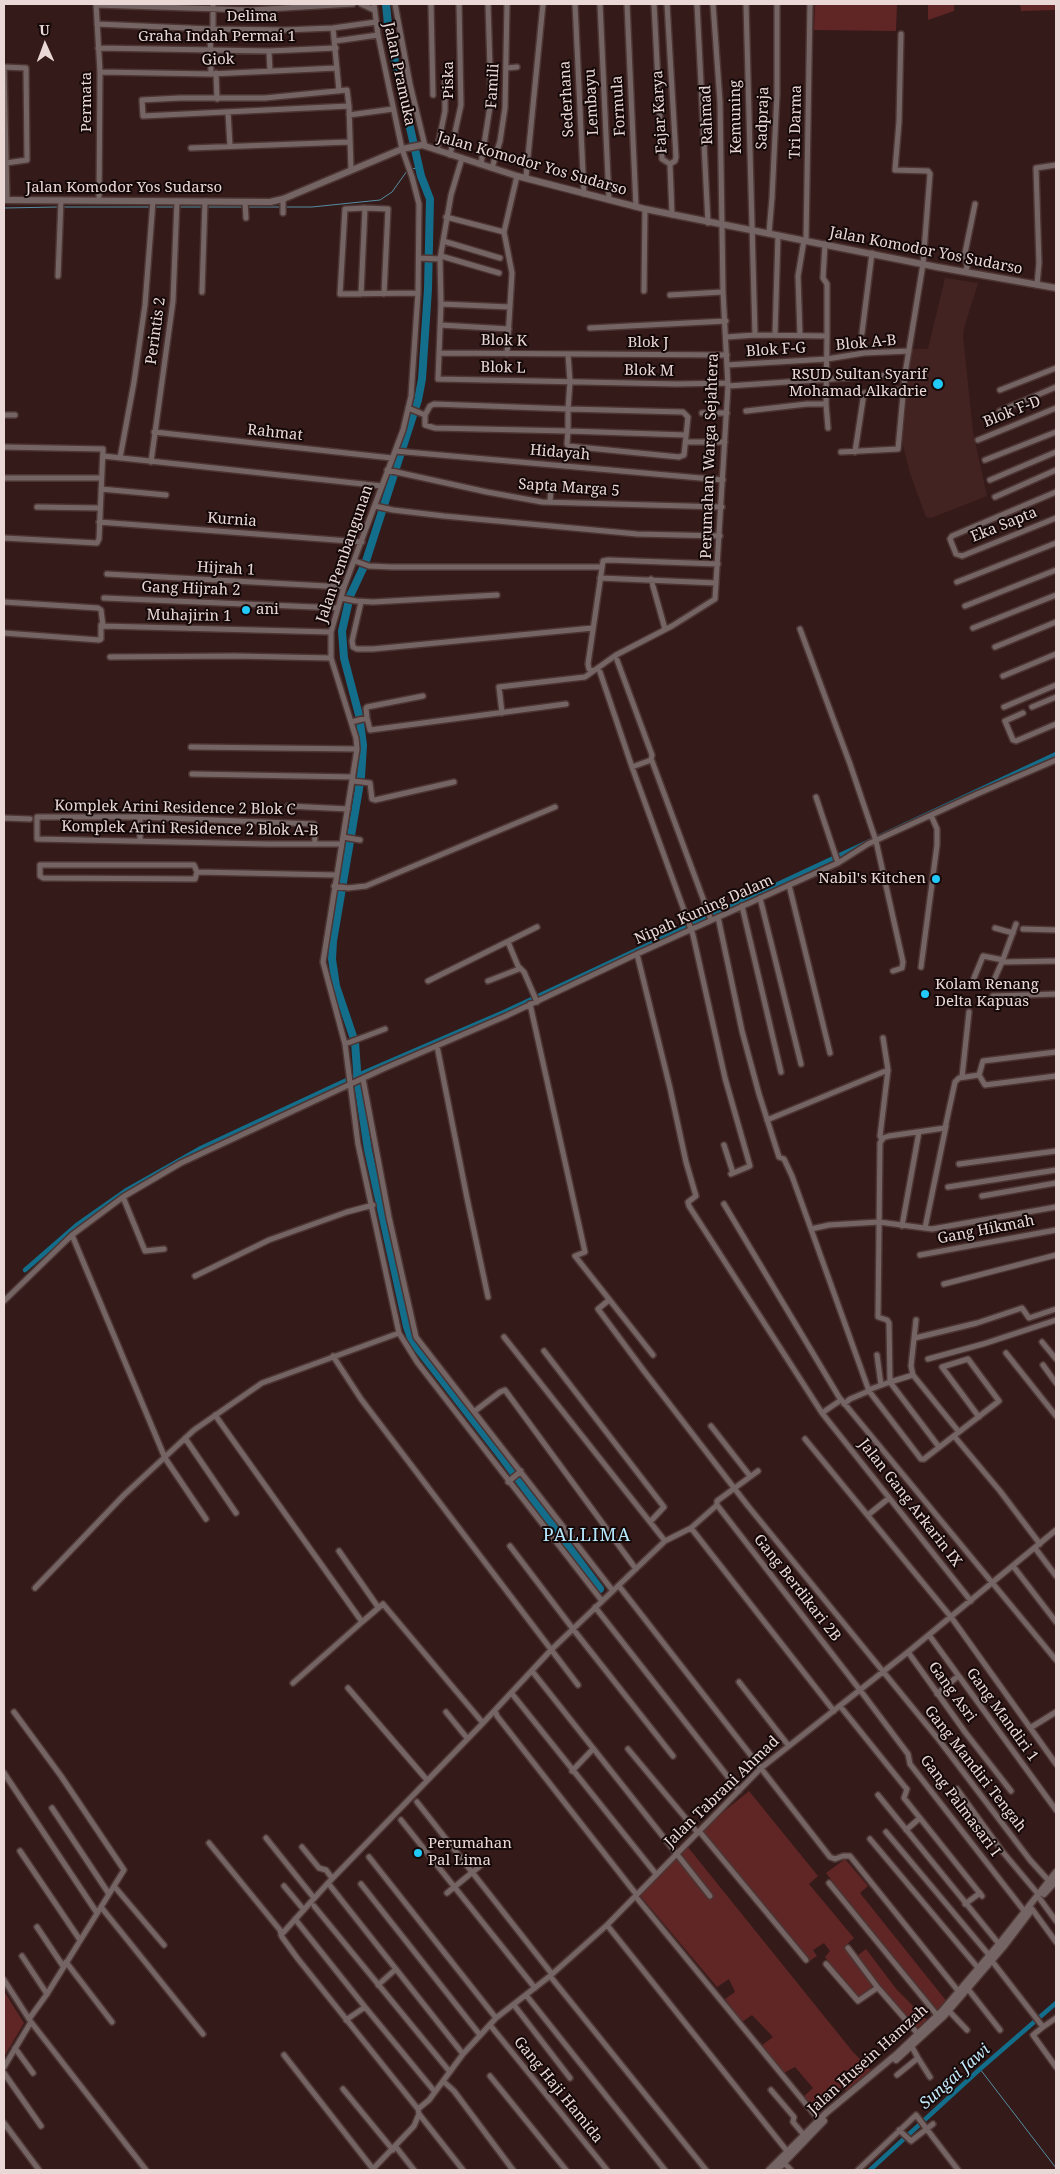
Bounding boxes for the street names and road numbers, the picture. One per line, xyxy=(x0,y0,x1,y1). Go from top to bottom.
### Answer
street label: Delima xyxy=(227,8,277,26)
street label: Jalan Pramuka xyxy=(379,20,419,128)
street label: Graha Indah Permai 1 xyxy=(138,28,296,46)
street label: Giok xyxy=(201,50,235,70)
street label: Sederhana xyxy=(556,60,578,138)
street label: Piska xyxy=(440,61,458,99)
street label: Famili xyxy=(483,63,503,109)
street label: Lembayu xyxy=(581,68,603,136)
street label: Fajar Karya xyxy=(649,70,671,154)
street label: Permata xyxy=(78,72,96,132)
street label: Formula xyxy=(608,75,630,137)
street label: Kemuning xyxy=(726,80,746,154)
street label: Rahmad xyxy=(697,85,717,145)
street label: Tri Darma xyxy=(786,85,806,159)
street label: Sadpraja xyxy=(753,86,773,150)
street label: Jalan Komodor Yos Sudarso xyxy=(435,128,629,200)
street label: Jalan Komodor Yos Sudarso xyxy=(26,179,222,197)
street label: Jalan Komodor Yos Sudarso xyxy=(828,223,1024,279)
street label: Perintis 2 xyxy=(142,296,170,366)
street label: Blok A-B xyxy=(835,331,897,355)
street label: Blok K xyxy=(481,332,527,350)
street label: Blok J xyxy=(627,334,669,352)
street label: Blok F-G xyxy=(745,339,807,361)
street label: Perumahan Warga Sejahtera xyxy=(697,353,723,559)
street label: Blok L xyxy=(480,359,526,377)
street label: Blok M xyxy=(624,362,674,380)
street label: Blok F-D xyxy=(981,392,1043,432)
street label: Rahmat xyxy=(246,421,304,445)
street label: Hidayah xyxy=(529,441,591,465)
street label: Sapta Marga 5 xyxy=(518,475,620,501)
street label: Jalan Pembangunan xyxy=(313,483,377,625)
street label: Eka Sapta xyxy=(968,504,1040,546)
street label: Kurnia xyxy=(207,509,257,531)
street label: Hijrah 1 xyxy=(196,558,256,580)
street label: Gang Hijrah 2 xyxy=(141,578,241,600)
street label: Muhajirin 1 xyxy=(147,606,231,626)
street label: Komplek Arini Residence 2 Blok C xyxy=(54,797,296,819)
street label: Komplek Arini Residence 2 Blok A-B xyxy=(61,818,319,840)
street label: Nipah Kuning Dalam xyxy=(632,871,776,949)
street label: Gang Hikmah xyxy=(936,1212,1036,1248)
street label: Jalan Gang Arkarin IX xyxy=(855,1436,965,1570)
street label: Gang Berdikari 2B xyxy=(750,1531,844,1645)
street label: Gang Asri xyxy=(924,1658,980,1726)
street label: Gang Mandiri 1 xyxy=(962,1665,1042,1765)
street label: Gang Mandiri Tengah xyxy=(920,1702,1030,1836)
street label: Jalan Tabrani Ahmad xyxy=(661,1733,783,1851)
street label: Gang Palmasari I xyxy=(916,1752,1004,1860)
street label: Jalan Husein Hamzah xyxy=(804,2001,932,2119)
street label: Gang Haji Hamida xyxy=(510,2033,606,2147)

